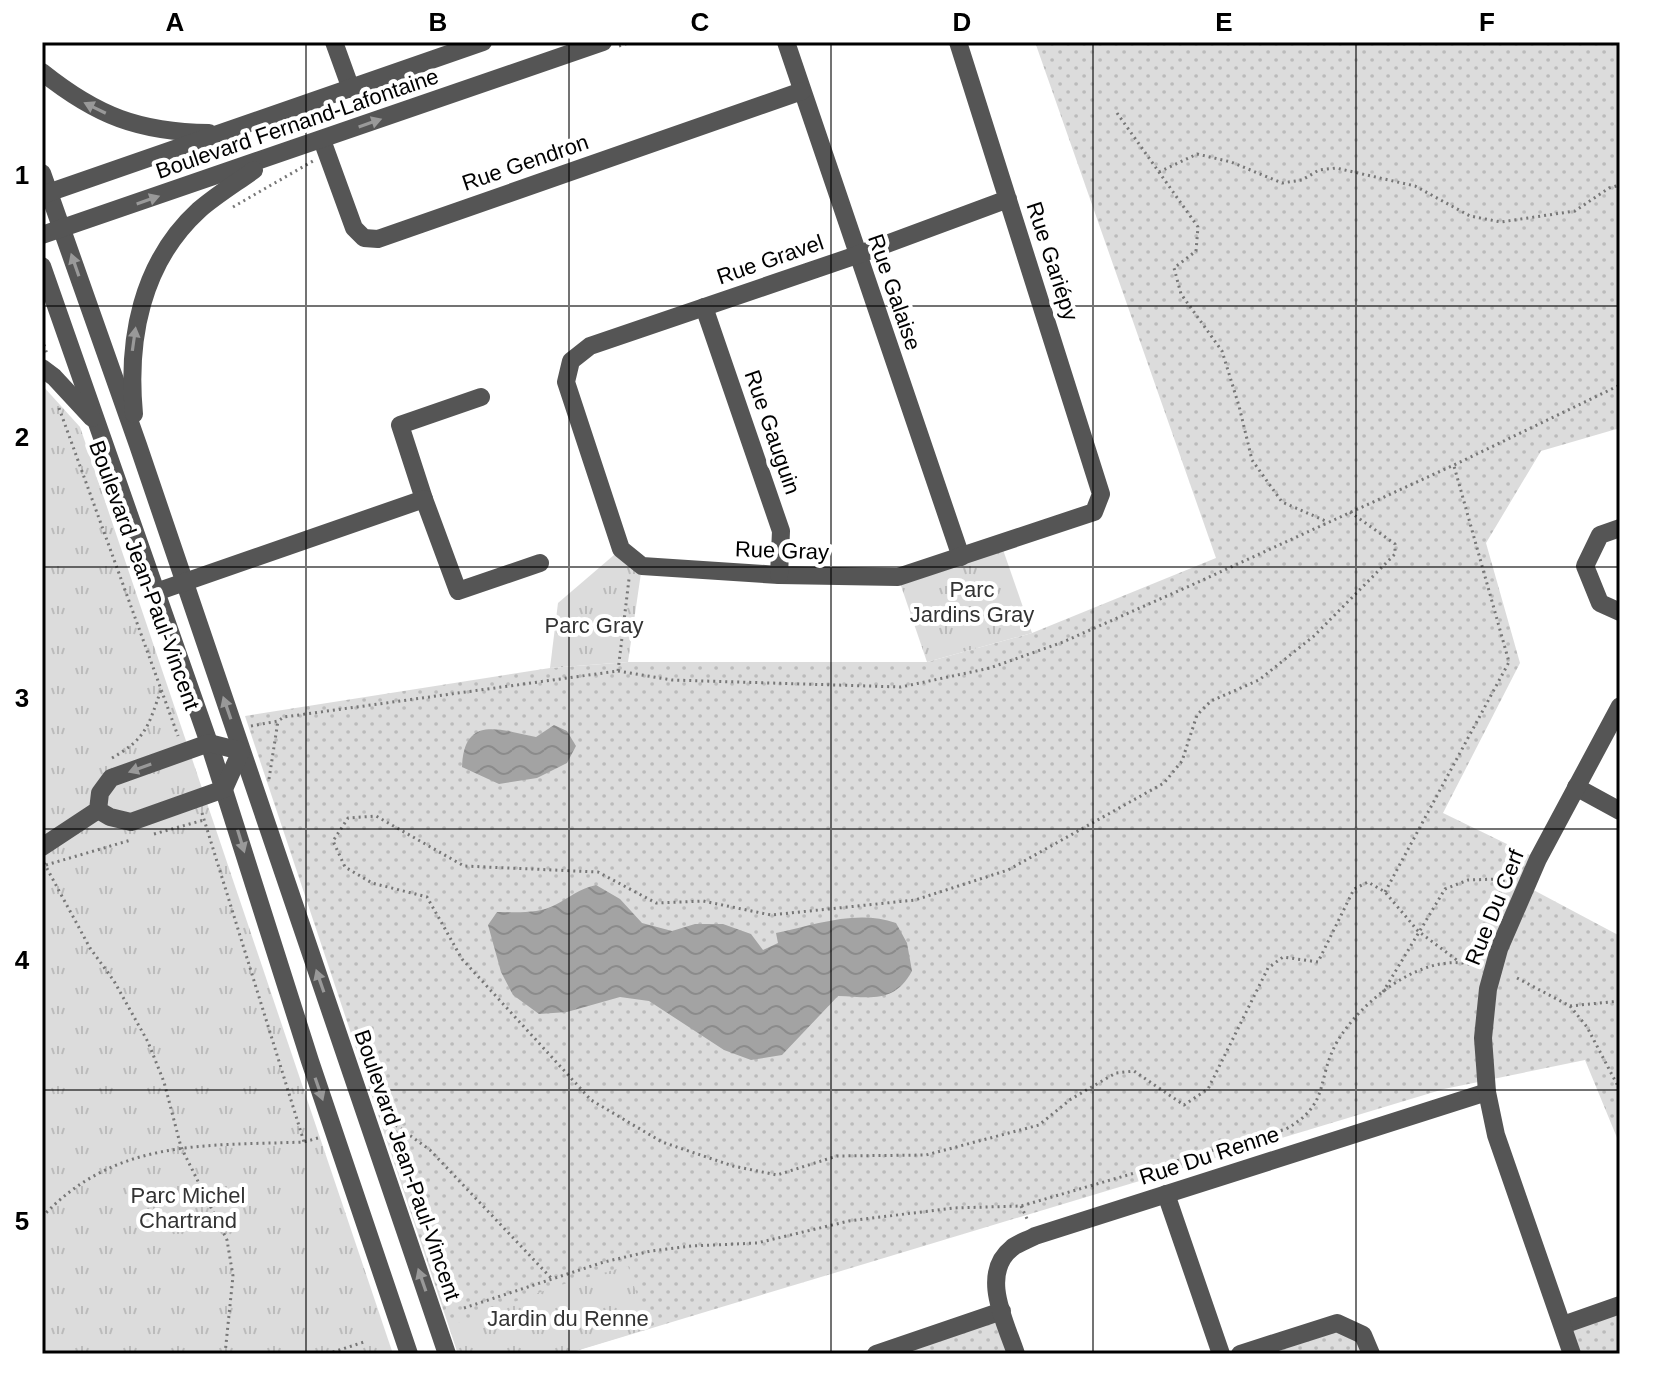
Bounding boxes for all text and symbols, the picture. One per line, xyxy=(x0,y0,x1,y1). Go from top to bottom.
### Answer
text: A xyxy=(166,7,185,37)
text: B xyxy=(429,7,447,37)
text: C xyxy=(691,7,710,37)
text: D xyxy=(953,7,971,37)
text: E xyxy=(1215,7,1233,37)
text: F xyxy=(1479,7,1495,37)
street label: Boulevard Fernand-Lafontaine xyxy=(153,63,442,184)
one-way arrow xyxy=(83,101,106,114)
one-way arrow xyxy=(359,116,383,129)
street label: Rue Gendron xyxy=(459,129,592,196)
text: 1 xyxy=(15,160,29,190)
one-way arrow xyxy=(136,193,160,205)
street label: Rue Gariépy xyxy=(1022,199,1083,324)
street label: Rue Gravel xyxy=(713,230,827,289)
street label: Rue Galaise xyxy=(863,231,926,353)
one-way arrow xyxy=(68,253,80,277)
one-way arrow xyxy=(128,326,141,351)
street label: Rue Gauguin xyxy=(740,367,805,498)
text: 2 xyxy=(15,422,29,452)
street label: Boulevard Jean-Paul-Vincent xyxy=(84,437,205,713)
street label: Rue Gray xyxy=(734,536,829,565)
park label: Parc Jardins Gray xyxy=(910,577,1034,627)
park label: Parc Gray xyxy=(544,613,644,638)
text: 3 xyxy=(15,683,29,713)
one-way arrow xyxy=(220,696,232,720)
one-way arrow xyxy=(128,762,152,774)
one-way arrow xyxy=(235,829,248,853)
street label: Rue Du Cerf xyxy=(1460,845,1529,969)
text: 4 xyxy=(15,945,30,975)
one-way arrow xyxy=(313,969,325,993)
street label: Boulevard Jean-Paul-Vincent xyxy=(349,1027,466,1304)
one-way arrow xyxy=(314,1077,326,1101)
street label: Rue Du Renne xyxy=(1136,1121,1282,1190)
park label: Parc Michel Chartrand xyxy=(131,1183,245,1233)
text: 5 xyxy=(15,1206,29,1236)
one-way arrow xyxy=(415,1268,427,1292)
park label: Jardin du Renne xyxy=(487,1306,649,1331)

